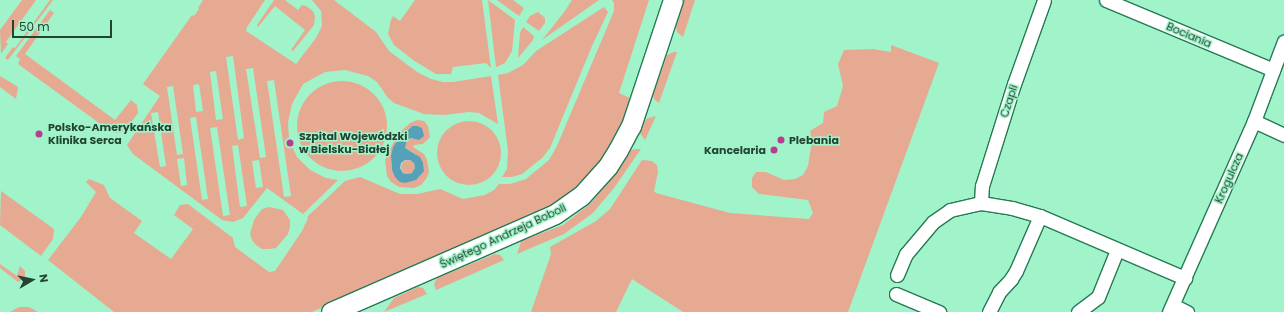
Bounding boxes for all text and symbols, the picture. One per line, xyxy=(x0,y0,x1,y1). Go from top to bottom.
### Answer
scale bar xyxy=(14,12,114,38)
text: 50 m xyxy=(19,18,50,35)
street label: Bociania xyxy=(1164,20,1214,50)
street label: Czapli xyxy=(998,83,1020,119)
place label: Polsko-Amerykańska Klinika Serca xyxy=(48,121,172,147)
marker: Polsko-Amerykańska Klinika Serca xyxy=(33,128,45,140)
place label: Szpital Wojewódzki w Bielsku-Białej xyxy=(299,130,408,156)
place label: Plebania xyxy=(789,133,839,147)
marker: Plebania xyxy=(776,135,786,145)
marker: Szpital Wojewódzki w Bielsku-Białej xyxy=(284,137,296,149)
place label: Kancelaria xyxy=(704,143,766,157)
marker: Kancelaria xyxy=(769,145,779,155)
street label: Krogulcza xyxy=(1212,151,1246,205)
street label: Świętego Andrzeja Boboli xyxy=(438,201,568,271)
north arrow xyxy=(12,260,52,300)
text: N xyxy=(35,273,52,283)

